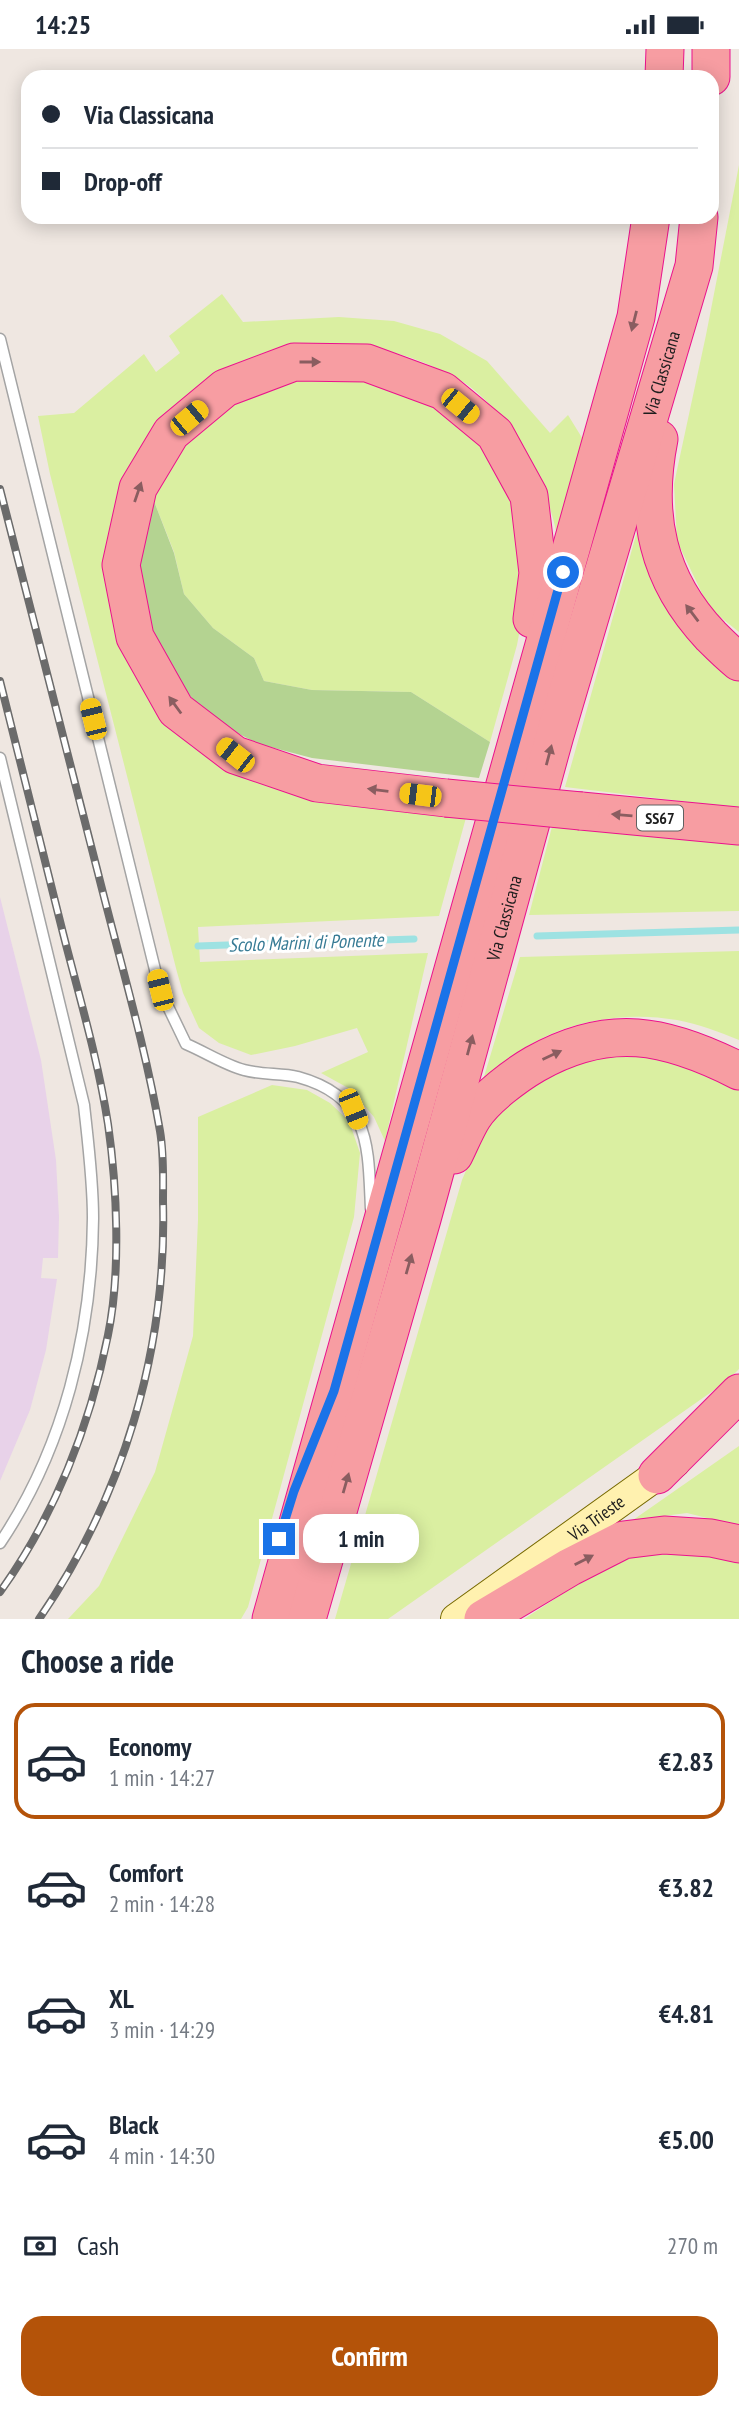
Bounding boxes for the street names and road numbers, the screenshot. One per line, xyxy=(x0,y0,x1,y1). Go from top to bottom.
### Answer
street label: Via Classicana xyxy=(638,328,685,420)
road number: SS67 xyxy=(637,805,683,831)
street label: Via Classicana xyxy=(481,873,527,965)
street label: Via Trieste xyxy=(563,1490,629,1546)

